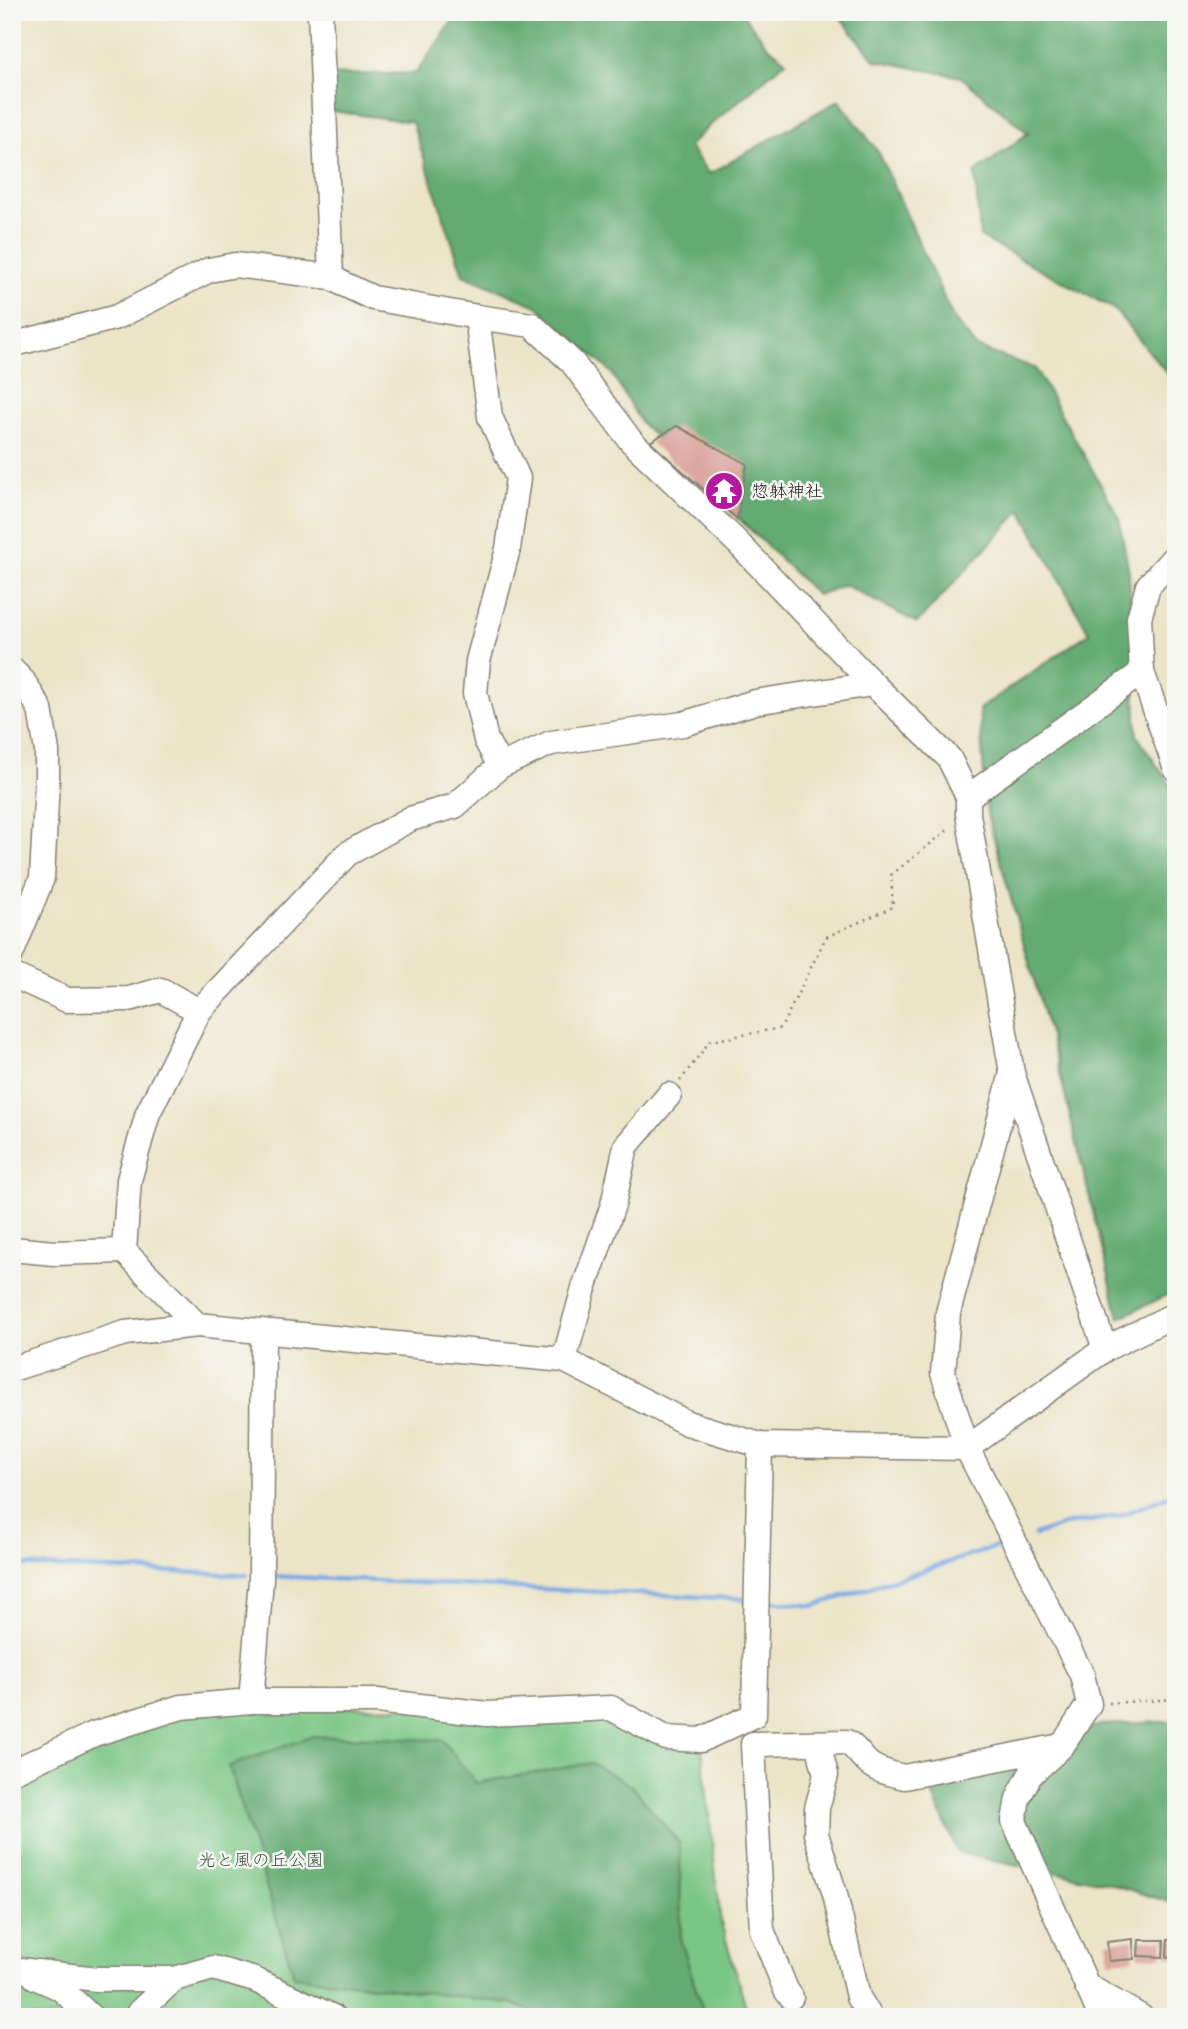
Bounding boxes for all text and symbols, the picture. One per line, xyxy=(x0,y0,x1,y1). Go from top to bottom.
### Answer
temple icon: 惣躰神社 xyxy=(703,470,745,512)
place label: 惣躰神社 xyxy=(751,480,823,503)
park label: 光と風の丘公園 xyxy=(198,1849,324,1872)

